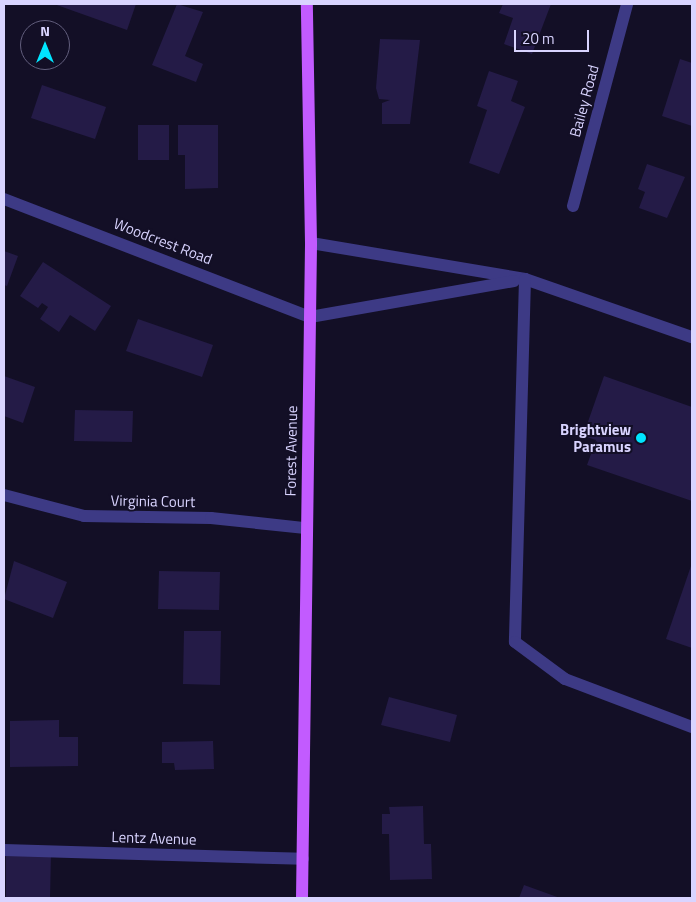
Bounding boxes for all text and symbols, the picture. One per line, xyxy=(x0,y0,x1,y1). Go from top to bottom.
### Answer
north arrow xyxy=(20,20,70,70)
text: N xyxy=(40,20,50,41)
scale bar xyxy=(516,20,591,52)
text: 20 m xyxy=(522,27,555,50)
street label: Bailey Road xyxy=(566,63,602,139)
street label: Woodcrest Road xyxy=(111,214,215,268)
street label: Forest Avenue xyxy=(281,406,301,496)
place label: Brightview Paramus xyxy=(560,420,631,455)
marker: Brightview Paramus xyxy=(635,432,647,444)
street label: Virginia Court xyxy=(111,491,195,511)
street label: Lentz Avenue xyxy=(111,828,197,848)

